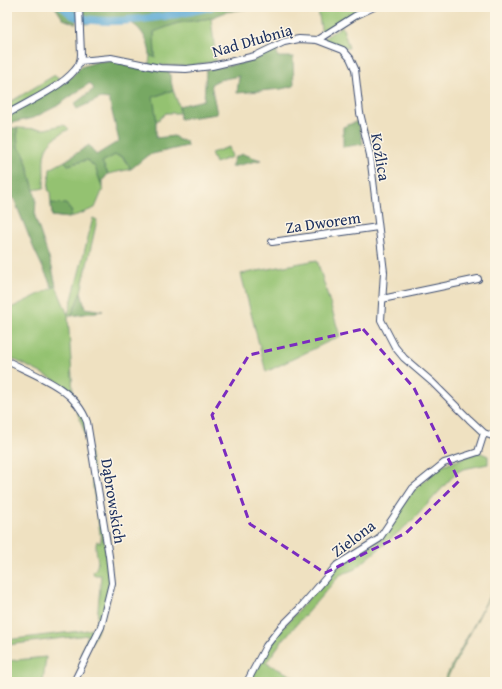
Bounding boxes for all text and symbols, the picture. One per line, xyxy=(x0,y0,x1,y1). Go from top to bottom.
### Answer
street label: Nad Dłubnią xyxy=(209,17,295,63)
street label: Koźlica xyxy=(365,131,397,183)
street label: Za Dworem xyxy=(284,205,362,239)
street label: Dąbrowskich xyxy=(95,457,133,545)
street label: Zielona xyxy=(326,513,380,563)

